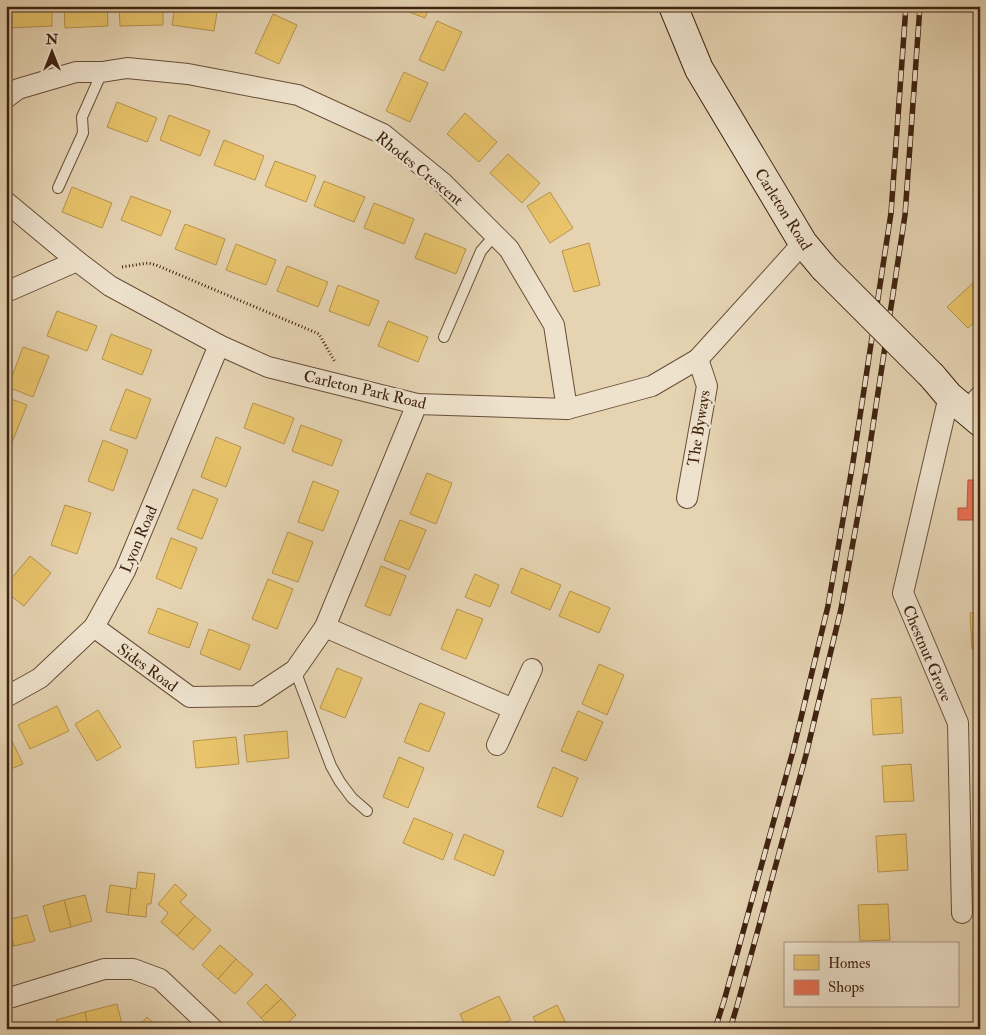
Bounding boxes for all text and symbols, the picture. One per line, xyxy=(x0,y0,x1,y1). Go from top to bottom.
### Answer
north arrow xyxy=(28,28,78,78)
text: N xyxy=(45,31,59,48)
street label: Rhodes Crescent xyxy=(371,127,467,210)
street label: Carleton Road xyxy=(750,165,816,254)
street label: Carleton Park Road xyxy=(302,366,428,414)
street label: The Byways xyxy=(683,389,715,468)
street label: Lyon Road xyxy=(116,503,162,576)
street label: Chestnut Grove xyxy=(898,602,956,705)
street label: Sides Road xyxy=(113,639,182,697)
legend xyxy=(784,942,958,1008)
text: Homes xyxy=(828,954,870,973)
text: Shops xyxy=(828,978,864,998)

